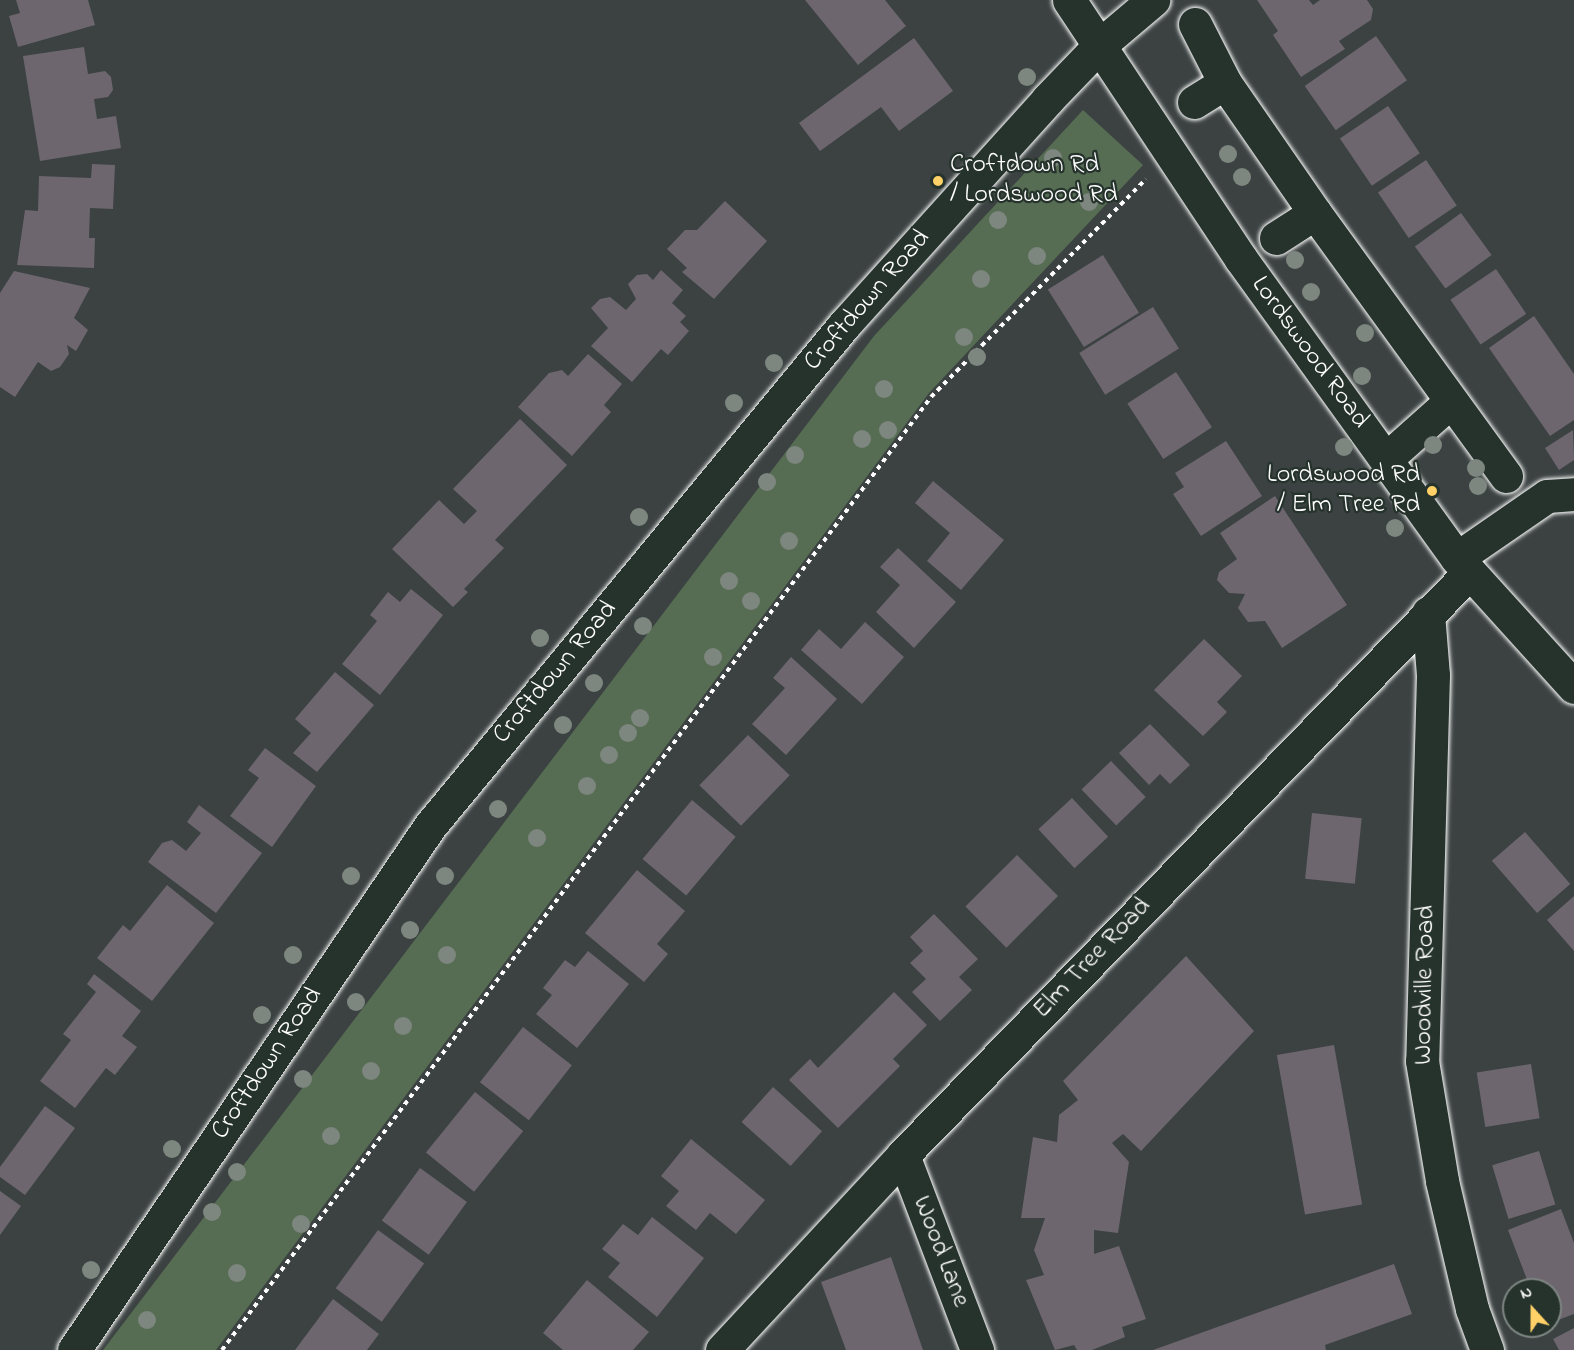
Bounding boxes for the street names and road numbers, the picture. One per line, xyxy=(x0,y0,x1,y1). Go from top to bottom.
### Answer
street label: Croftdown Road xyxy=(798,224,938,378)
street label: Lordswood Road xyxy=(1243,271,1375,435)
street label: Croftdown Road xyxy=(487,595,625,751)
street label: Elm Tree Road xyxy=(1028,892,1158,1026)
street label: Woodville Road xyxy=(1409,905,1443,1065)
street label: Croftdown Road xyxy=(206,982,330,1146)
street label: Wood Lane xyxy=(905,1192,975,1312)

